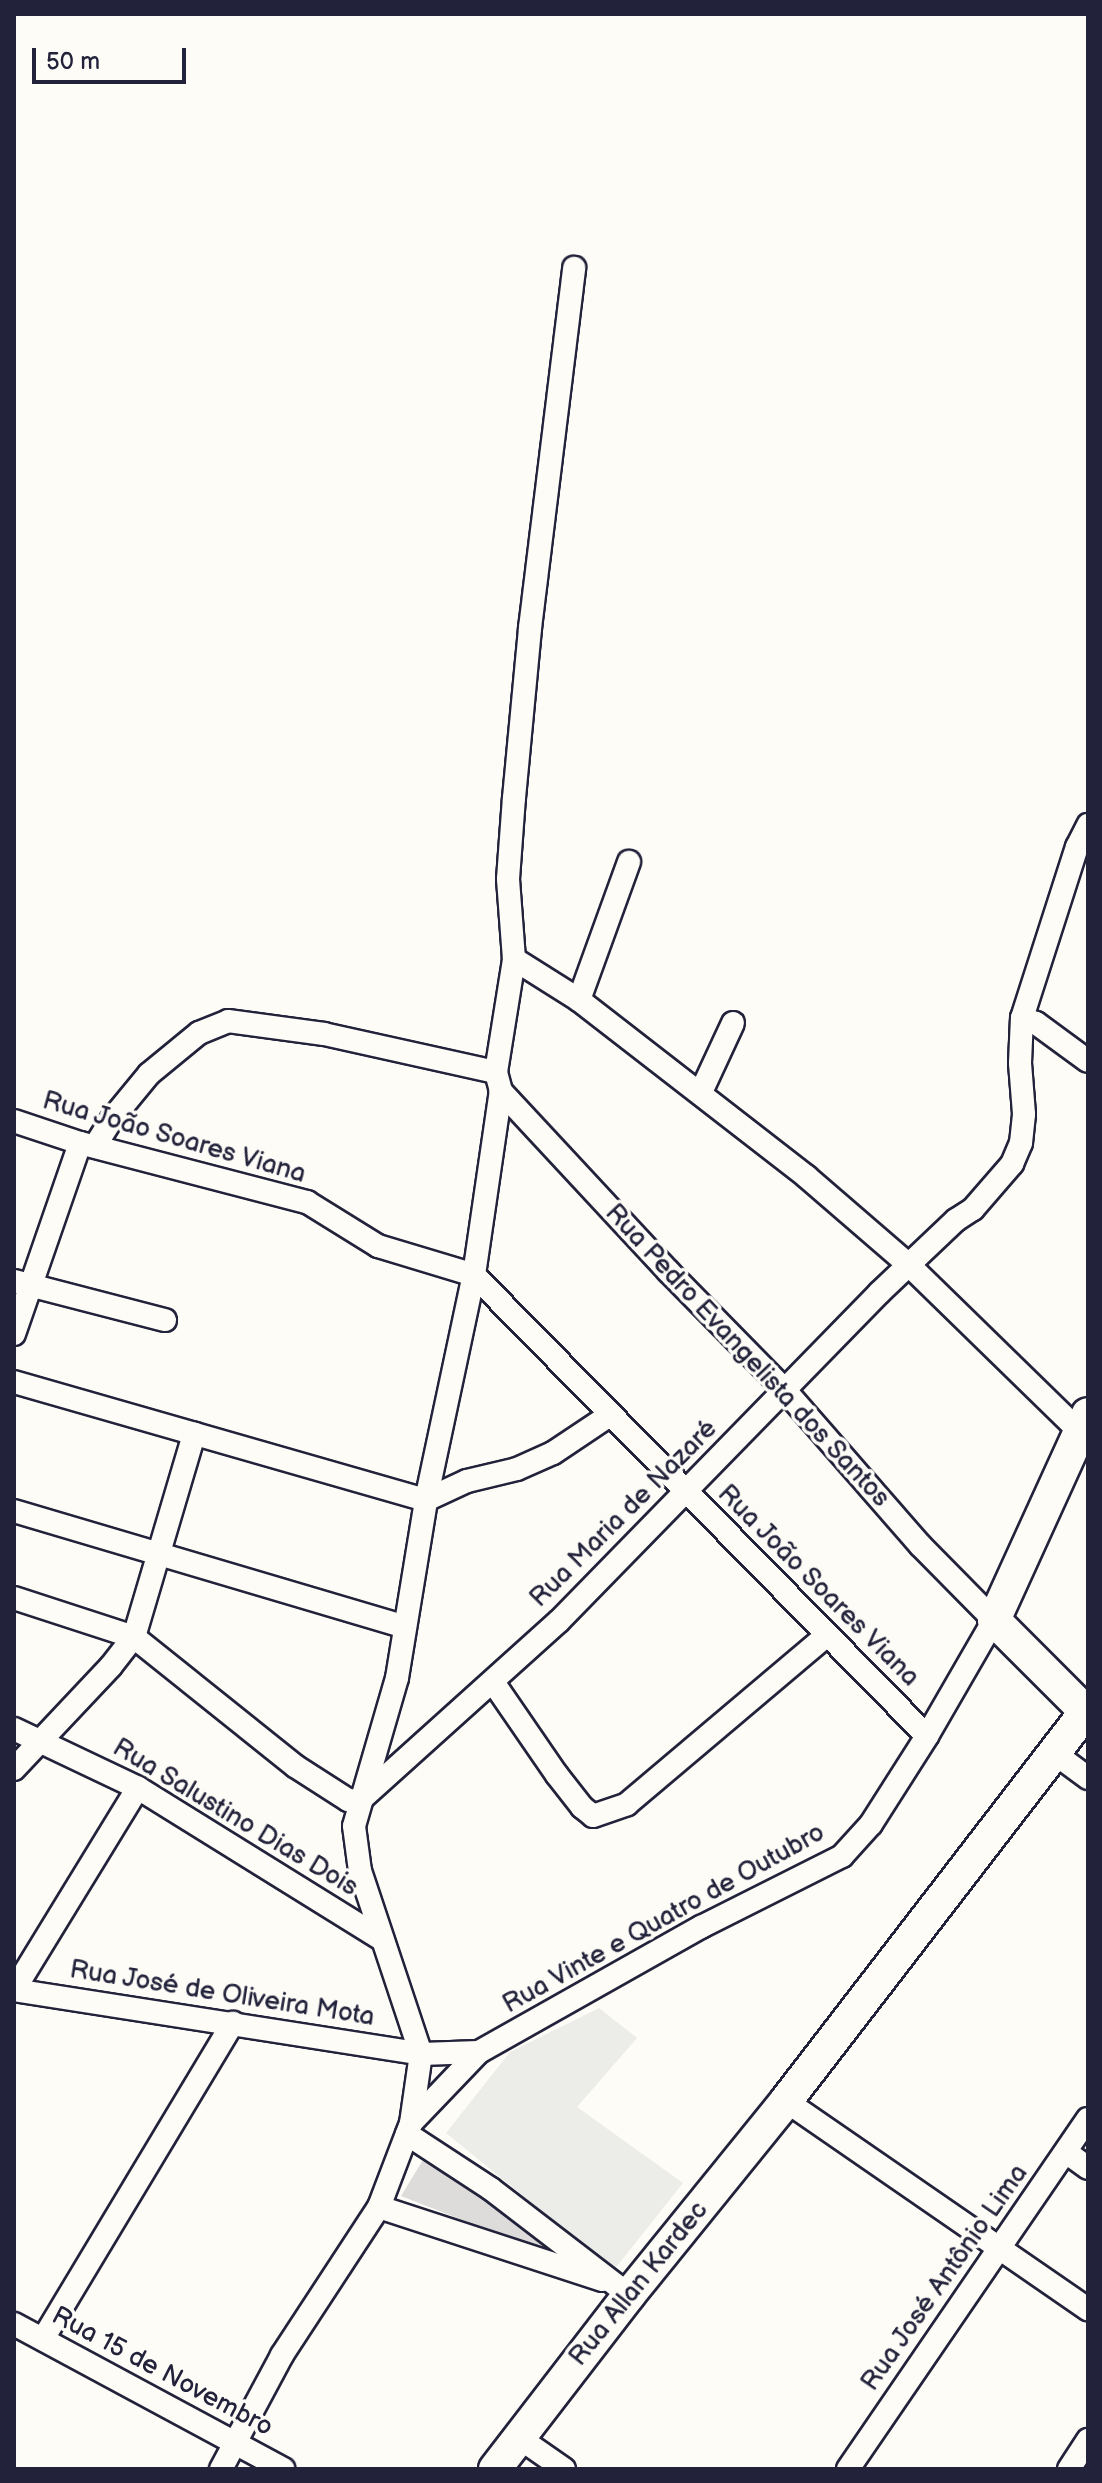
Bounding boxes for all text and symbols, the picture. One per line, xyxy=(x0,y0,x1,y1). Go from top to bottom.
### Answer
scale bar xyxy=(36,32,190,82)
text: 50 m xyxy=(46,47,100,76)
street label: Rua João Soares Viana xyxy=(38,1085,310,1191)
street label: Rua Pedro Evangelista dos Santos xyxy=(598,1198,896,1514)
street label: Rua Maria de Nazaré xyxy=(524,1414,724,1614)
street label: Rua João Soares Viana xyxy=(710,1478,926,1694)
street label: Rua Salustino Dias Dois xyxy=(107,1732,363,1904)
street label: Rua Vinte e Quatro de Outubro xyxy=(497,1817,831,2021)
street label: Rua José de Oliveira Mota xyxy=(67,1954,377,2034)
street label: Rua José Antônio Lima xyxy=(855,2158,1035,2398)
street label: Rua Allan Kardec xyxy=(563,2195,715,2373)
street label: Rua 15 de Novembro xyxy=(46,2301,278,2443)

